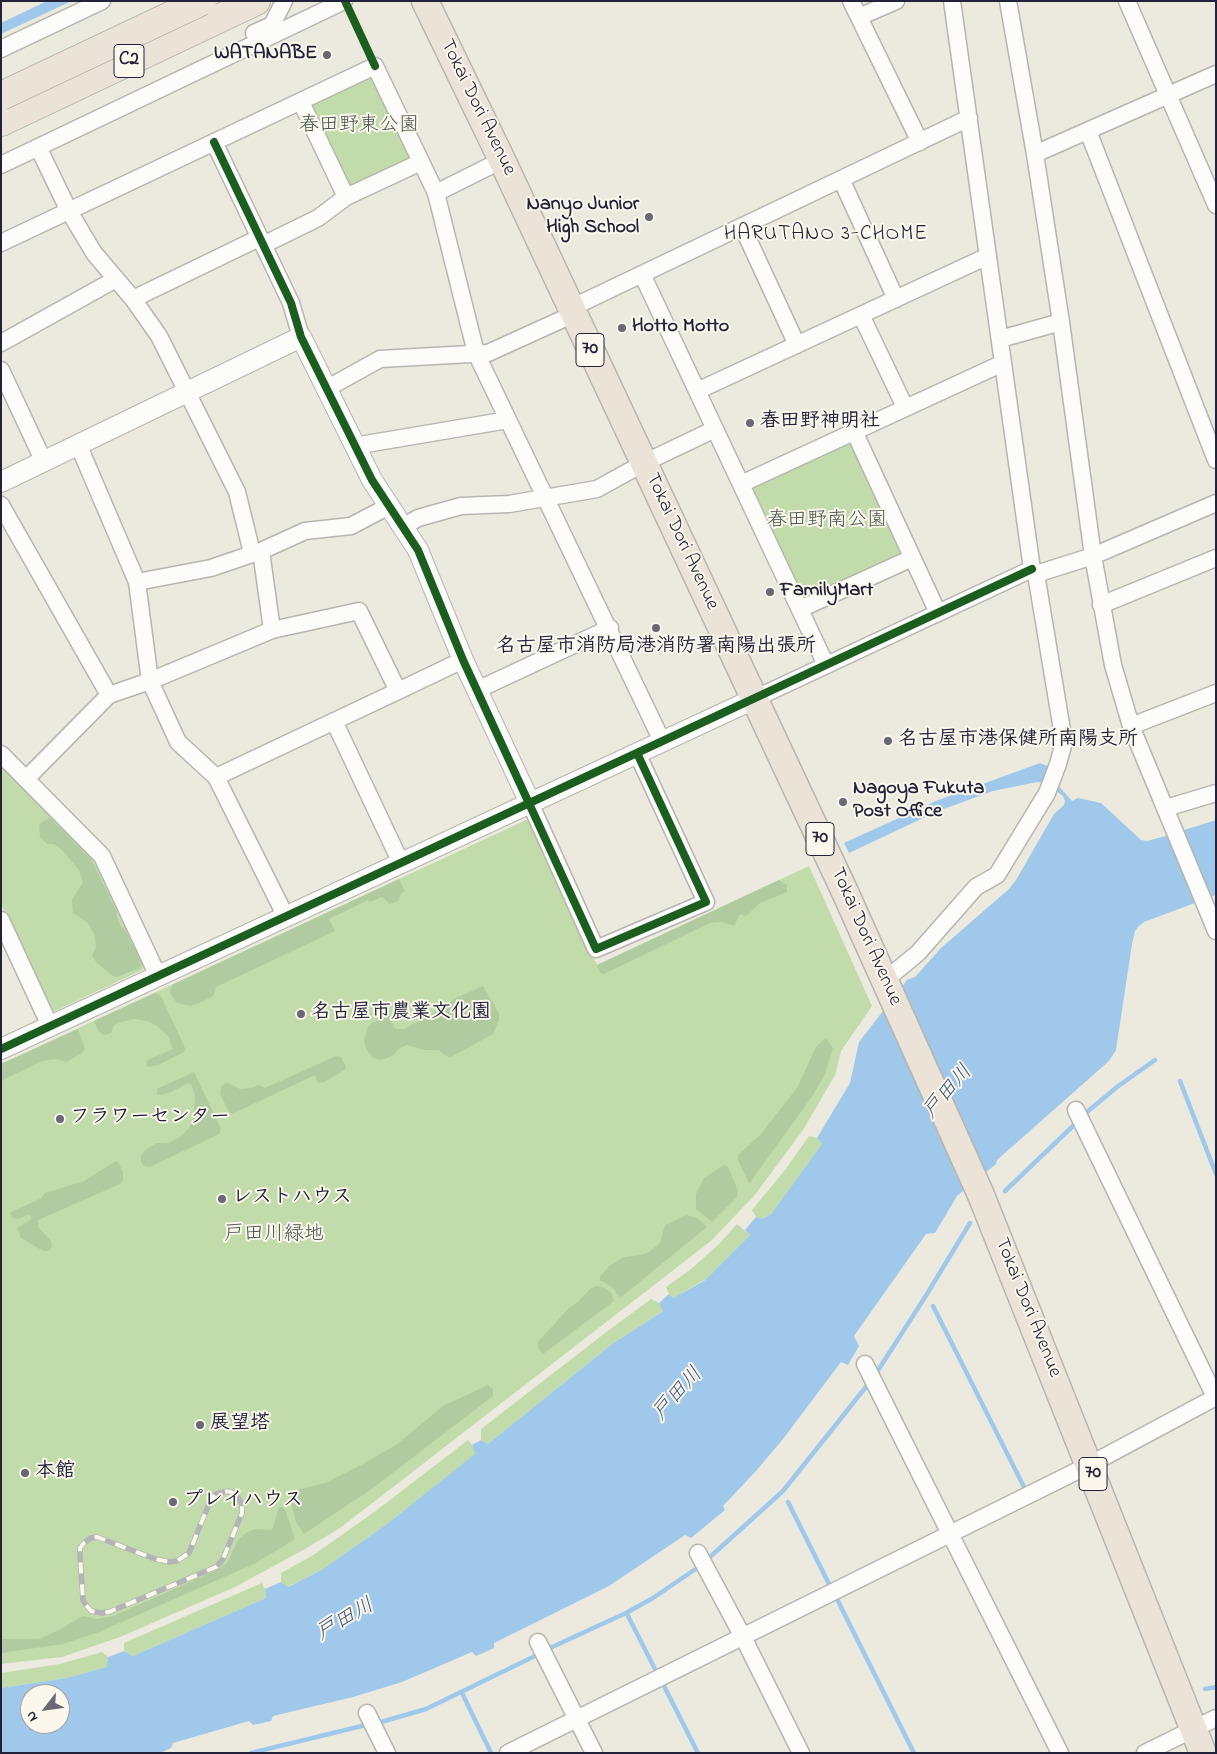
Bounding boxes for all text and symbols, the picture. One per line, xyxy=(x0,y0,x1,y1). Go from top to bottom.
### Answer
street label: Tokai Dori Avenue xyxy=(434,36,520,180)
place label: WATANABE xyxy=(214,43,317,67)
road number: C2 xyxy=(114,44,144,78)
marker: WATANABE xyxy=(321,49,333,61)
park label: 春田野東公園 xyxy=(299,115,419,139)
place label: Nanyo Junior High School xyxy=(527,194,639,241)
marker: Nanyo Junior High School xyxy=(643,211,655,223)
district label: HARUTANO 3-CHOME xyxy=(722,223,930,249)
place label: Hotto Motto xyxy=(632,316,729,340)
marker: Hotto Motto xyxy=(616,322,628,334)
road number: 70 xyxy=(576,334,604,366)
place label: 春田野神明社 xyxy=(760,411,880,435)
marker: 春田野神明社 xyxy=(744,417,756,429)
street label: Tokai Dori Avenue xyxy=(639,470,723,614)
park label: 春田野南公園 xyxy=(767,510,887,534)
place label: FamilyMart xyxy=(780,580,873,604)
marker: FamilyMart xyxy=(764,586,776,598)
marker: 名古屋市消防局港消防署南陽出張所 xyxy=(650,622,662,634)
place label: 名古屋市消防局港消防署南陽出張所 xyxy=(496,636,816,660)
place label: 名古屋市港保健所南陽支所 xyxy=(898,729,1138,753)
marker: 名古屋市港保健所南陽支所 xyxy=(882,735,894,747)
place label: Nagoya Fukuta Post Office xyxy=(853,778,984,825)
marker: Nagoya Fukuta Post Office xyxy=(837,796,849,808)
road number: 70 xyxy=(806,822,834,856)
street label: Tokai Dori Avenue xyxy=(824,864,906,1010)
place label: 名古屋市農業文化園 xyxy=(311,1002,491,1026)
marker: 名古屋市農業文化園 xyxy=(295,1008,307,1020)
water label: 戸田川 xyxy=(919,1061,979,1125)
place label: フラワーセンター xyxy=(70,1107,230,1131)
marker: フラワーセンター xyxy=(54,1113,66,1125)
place label: レストハウス xyxy=(232,1187,352,1211)
marker: レストハウス xyxy=(216,1193,228,1205)
park label: 戸田川緑地 xyxy=(224,1224,324,1248)
street label: Tokai Dori Avenue xyxy=(988,1235,1066,1381)
water label: 戸田川 xyxy=(649,1363,709,1427)
place label: 展望塔 xyxy=(210,1413,270,1437)
marker: 展望塔 xyxy=(194,1419,206,1431)
road number: 70 xyxy=(1079,1458,1107,1490)
place label: 本館 xyxy=(35,1461,75,1485)
marker: 本館 xyxy=(19,1467,31,1479)
place label: プレイハウス xyxy=(183,1490,303,1514)
marker: プレイハウス xyxy=(167,1496,179,1508)
water label: 戸田川 xyxy=(312,1594,380,1648)
north arrow xyxy=(20,1684,70,1734)
text: N xyxy=(21,1707,44,1726)

